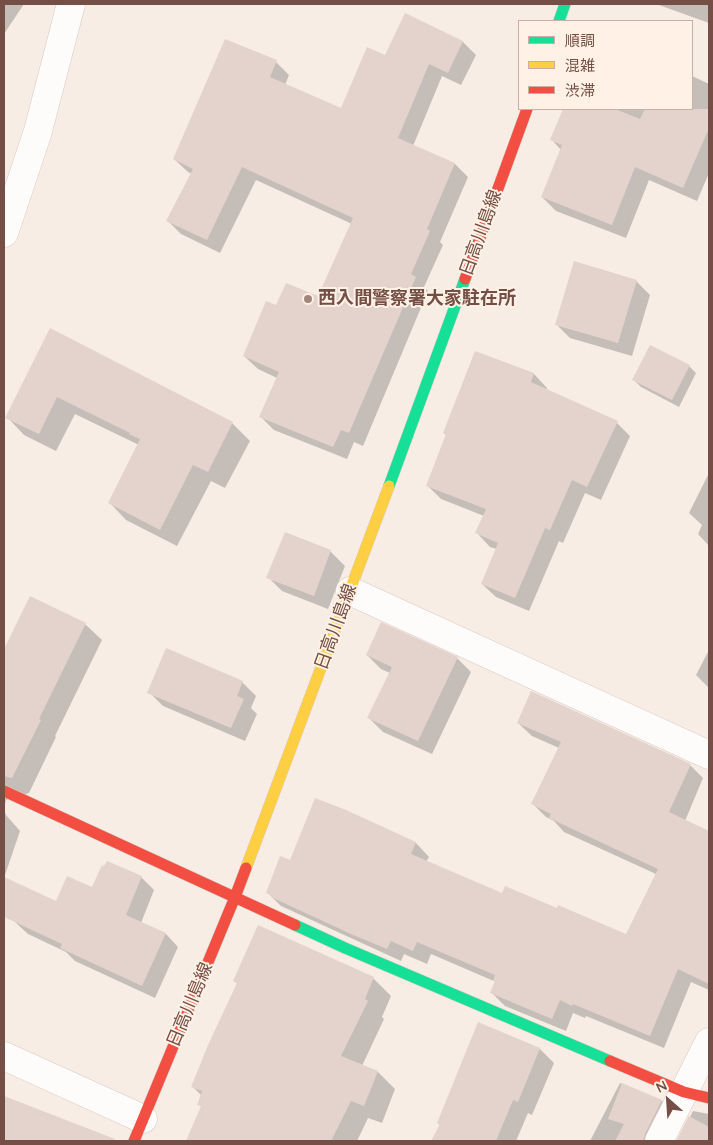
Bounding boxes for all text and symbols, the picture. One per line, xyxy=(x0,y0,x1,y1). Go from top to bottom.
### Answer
legend xyxy=(518,20,693,110)
text: 順調 xyxy=(565,31,595,50)
text: 混雑 xyxy=(565,56,595,75)
text: 渋滞 xyxy=(565,81,595,100)
street label: 日高川島線 xyxy=(455,187,507,279)
place label: 西入間警察署大家駐在所 xyxy=(318,288,516,310)
marker: 西入間警察署大家駐在所 xyxy=(302,293,314,305)
street label: 日高川島線 xyxy=(310,581,362,673)
street label: 日高川島線 xyxy=(162,959,218,1051)
north arrow xyxy=(643,1075,693,1125)
text: N xyxy=(653,1076,670,1097)

